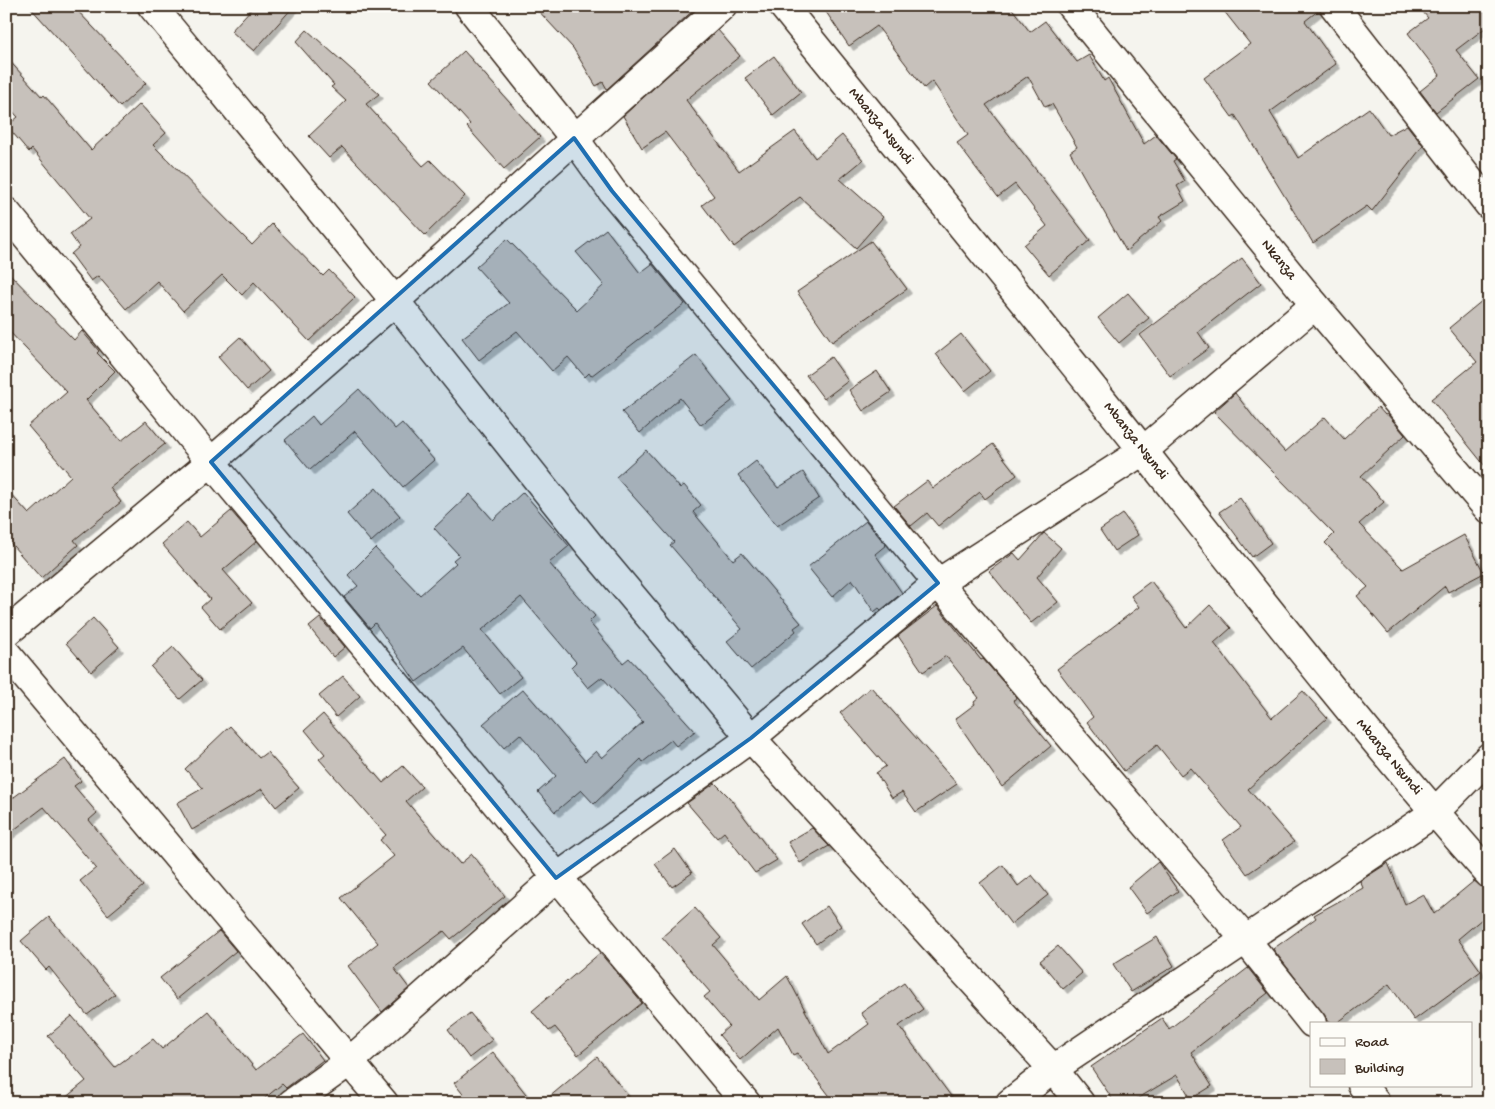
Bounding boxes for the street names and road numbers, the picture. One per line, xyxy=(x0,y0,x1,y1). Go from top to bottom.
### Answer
street label: Mbanza Nsundi xyxy=(844,84,917,169)
street label: Nkanza xyxy=(1257,236,1301,285)
street label: Mbanza Nsundi xyxy=(1099,399,1172,484)
street label: Mbanza Nsundi xyxy=(1352,715,1426,799)

